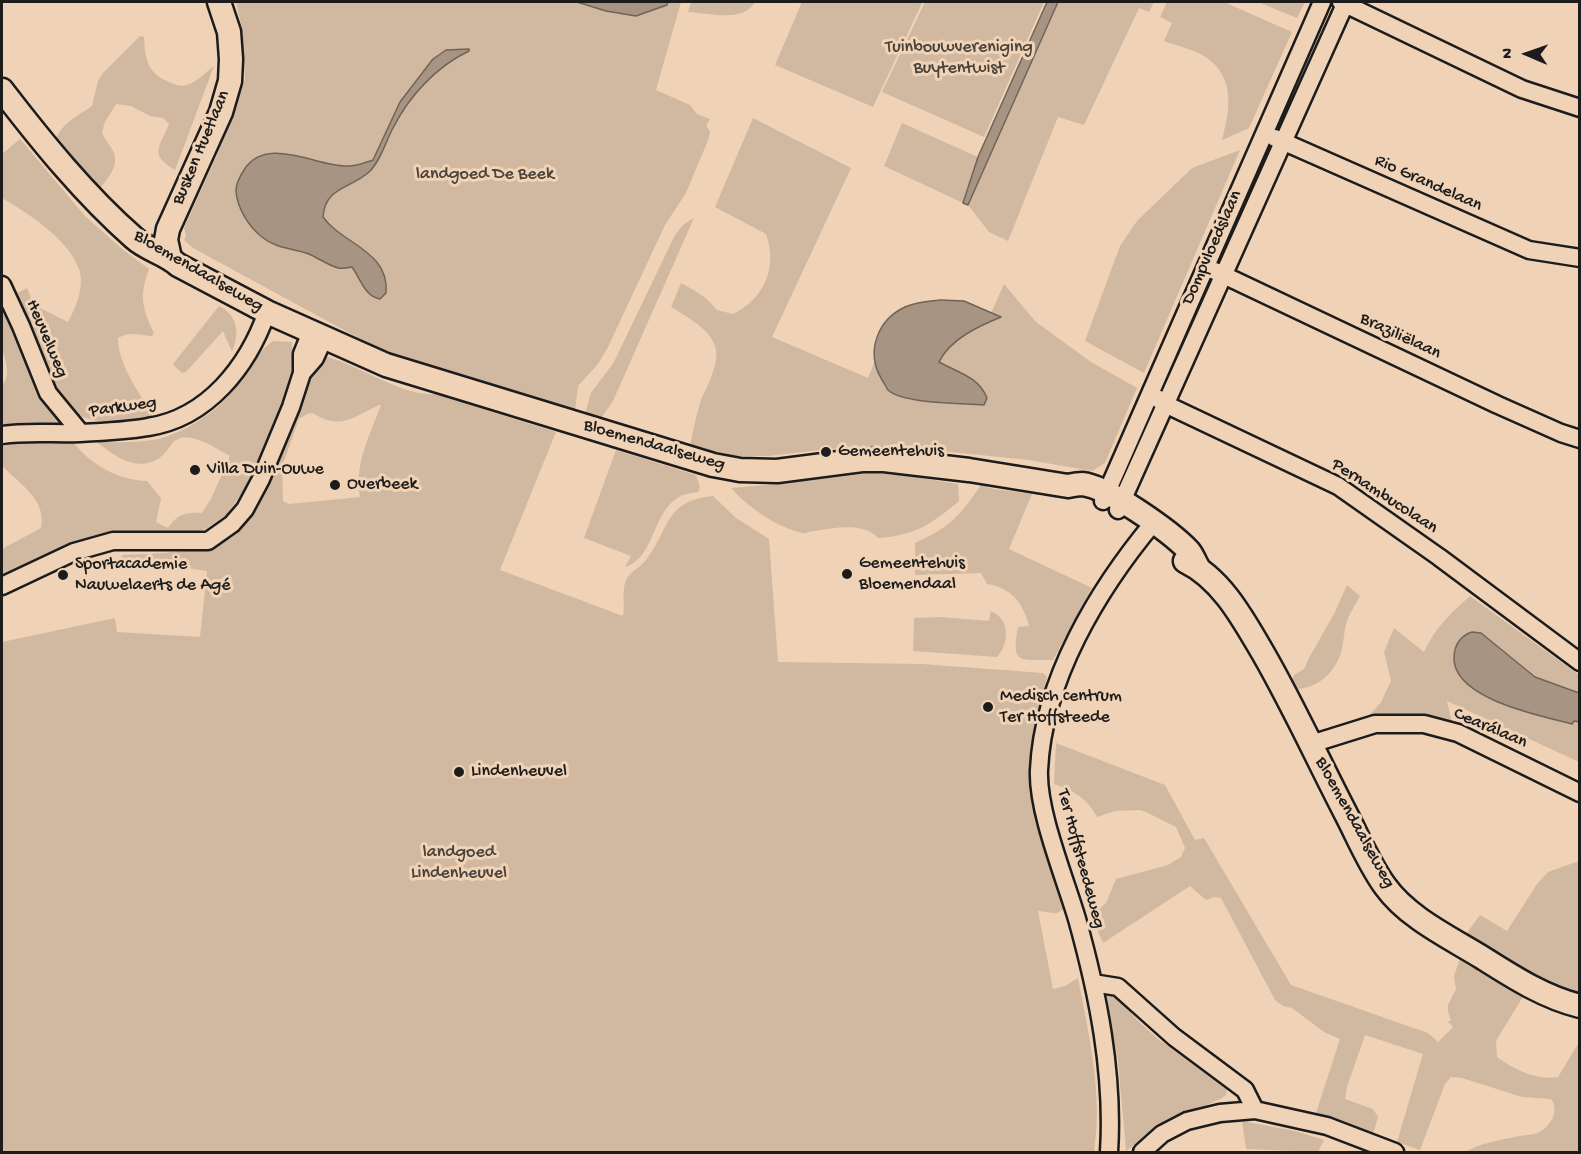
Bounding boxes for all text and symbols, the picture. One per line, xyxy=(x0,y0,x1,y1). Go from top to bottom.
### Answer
north arrow xyxy=(1497,24,1557,84)
park label: Tuinbouwvereniging Buytentwist xyxy=(885,37,1033,80)
text: N xyxy=(1499,48,1518,59)
street label: Busken Huetlaan xyxy=(168,88,236,208)
street label: Rio Grandelaan xyxy=(1371,151,1485,217)
park label: landgoed De Beek xyxy=(416,164,554,186)
street label: Dompvloedslaan xyxy=(1178,187,1248,309)
street label: Bloemendaalseweg xyxy=(129,226,267,318)
street label: Heuvelweg xyxy=(20,297,72,381)
street label: Braziliëlaan xyxy=(1356,309,1444,365)
street label: Parkweg xyxy=(88,393,158,423)
street label: Bloemendaalseweg xyxy=(581,415,727,477)
place label: Gemeentehuis xyxy=(838,441,944,463)
marker: Gemeentehuis xyxy=(819,445,833,459)
street label: Pernambucolaan xyxy=(1327,454,1441,540)
place label: Villa Duin-Ouwe xyxy=(207,459,324,481)
marker: Villa Duin-Ouwe xyxy=(188,463,202,477)
place label: Overbeek xyxy=(347,474,418,496)
marker: Overbeek xyxy=(328,478,342,492)
place label: Gemeentehuis Bloemendaal xyxy=(859,553,965,596)
place label: Sportacademie Nauwelaerts de Agé xyxy=(75,554,231,596)
marker: Gemeentehuis Bloemendaal xyxy=(840,567,854,581)
marker: Sportacademie Nauwelaerts de Agé xyxy=(56,568,70,582)
place label: Medisch centrum Ter Hoffsteede xyxy=(1000,686,1122,728)
marker: Medisch centrum Ter Hoffsteede xyxy=(981,700,995,714)
street label: Cearálaan xyxy=(1450,704,1530,754)
street label: Bloemendaalseweg xyxy=(1309,754,1399,892)
place label: Lindenheuvel xyxy=(471,761,567,783)
marker: Lindenheuvel xyxy=(452,765,466,779)
street label: Ter Hoffsteedeweg xyxy=(1051,787,1109,931)
park label: landgoed Lindenheuvel xyxy=(411,842,507,884)

